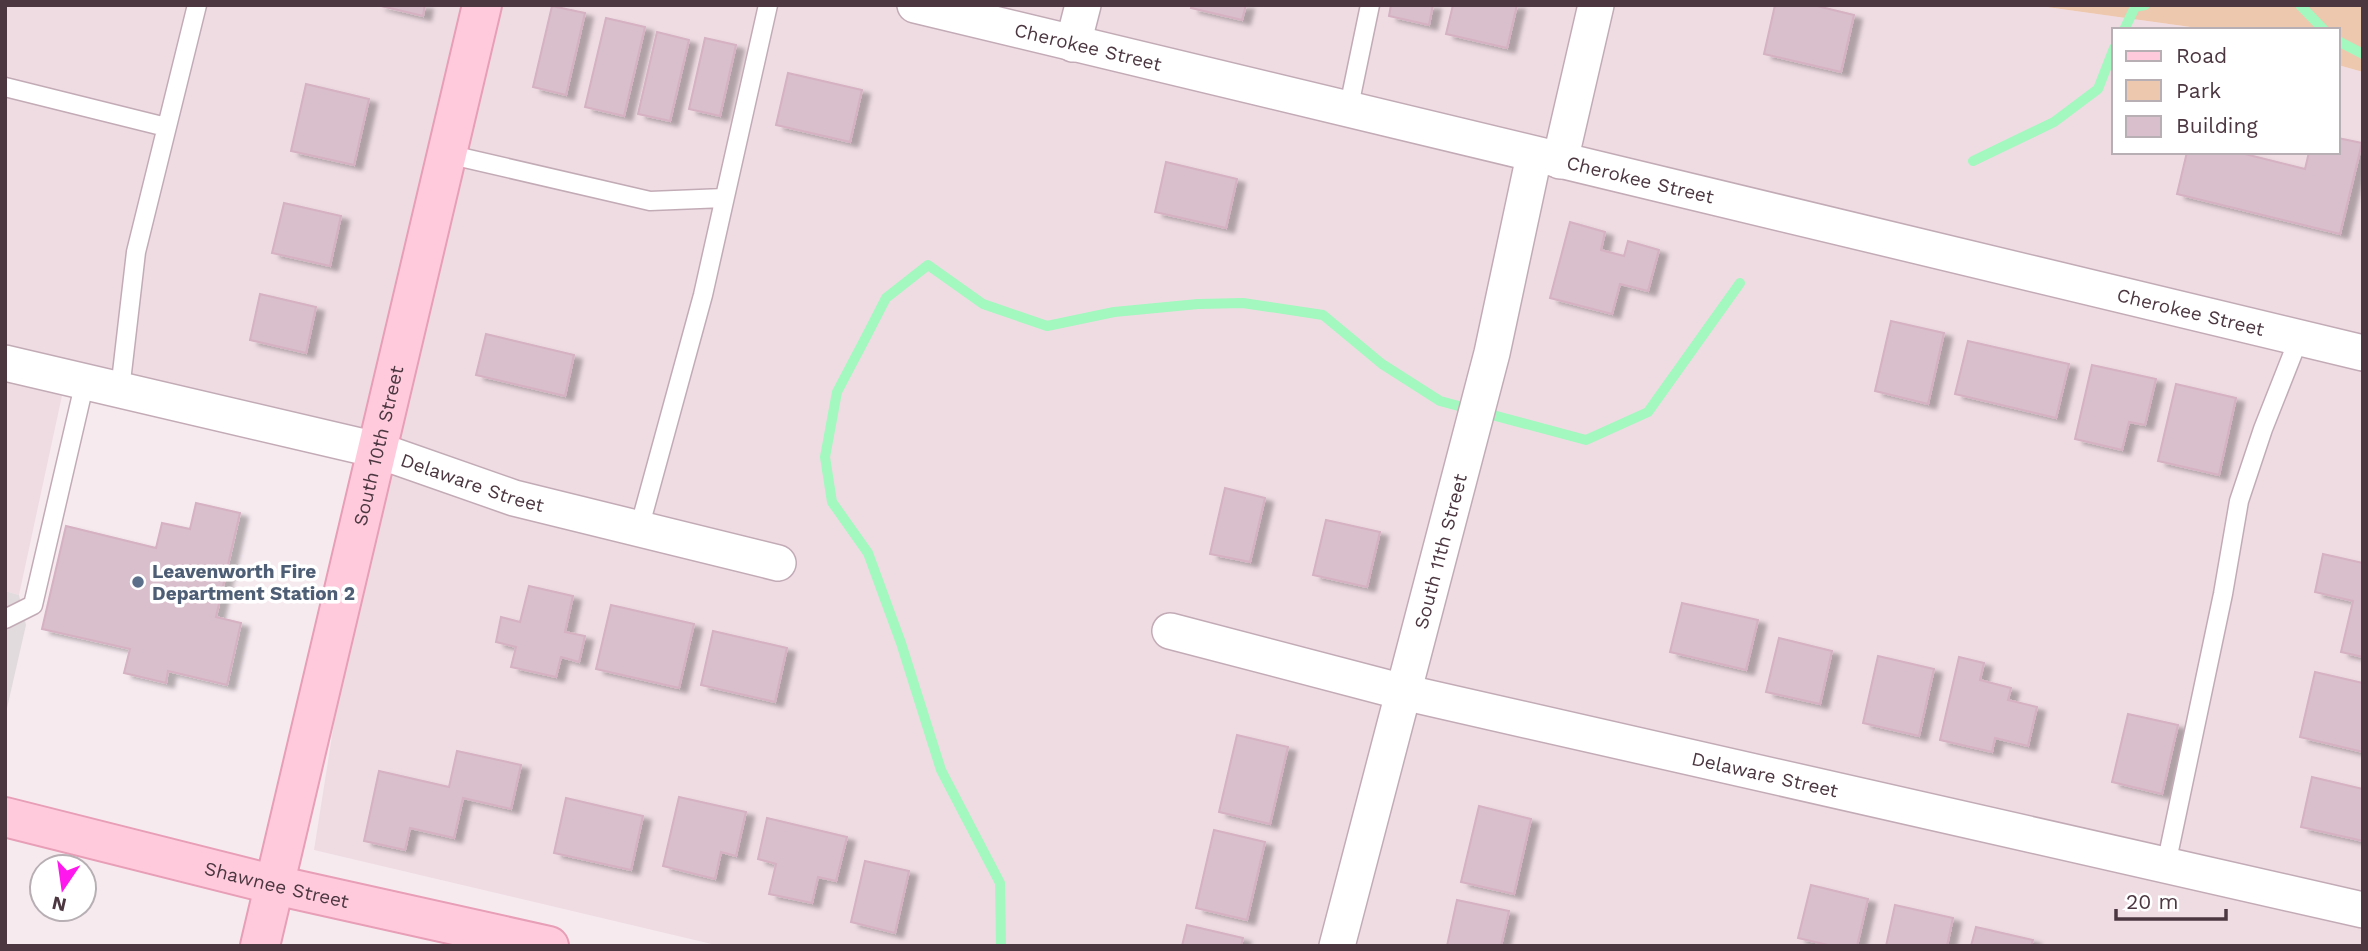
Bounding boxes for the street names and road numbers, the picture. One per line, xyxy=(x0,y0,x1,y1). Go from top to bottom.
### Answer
street label: Cherokee Street xyxy=(1012,18,1164,75)
street label: Cherokee Street xyxy=(1564,151,1716,208)
street label: Cherokee Street xyxy=(2115,283,2267,340)
street label: South 10th Street xyxy=(348,363,408,528)
street label: Delaware Street xyxy=(398,448,547,516)
street label: South 11th Street xyxy=(1409,471,1471,631)
street label: Delaware Street xyxy=(1689,746,1840,802)
street label: Shawnee Street xyxy=(202,856,351,913)

